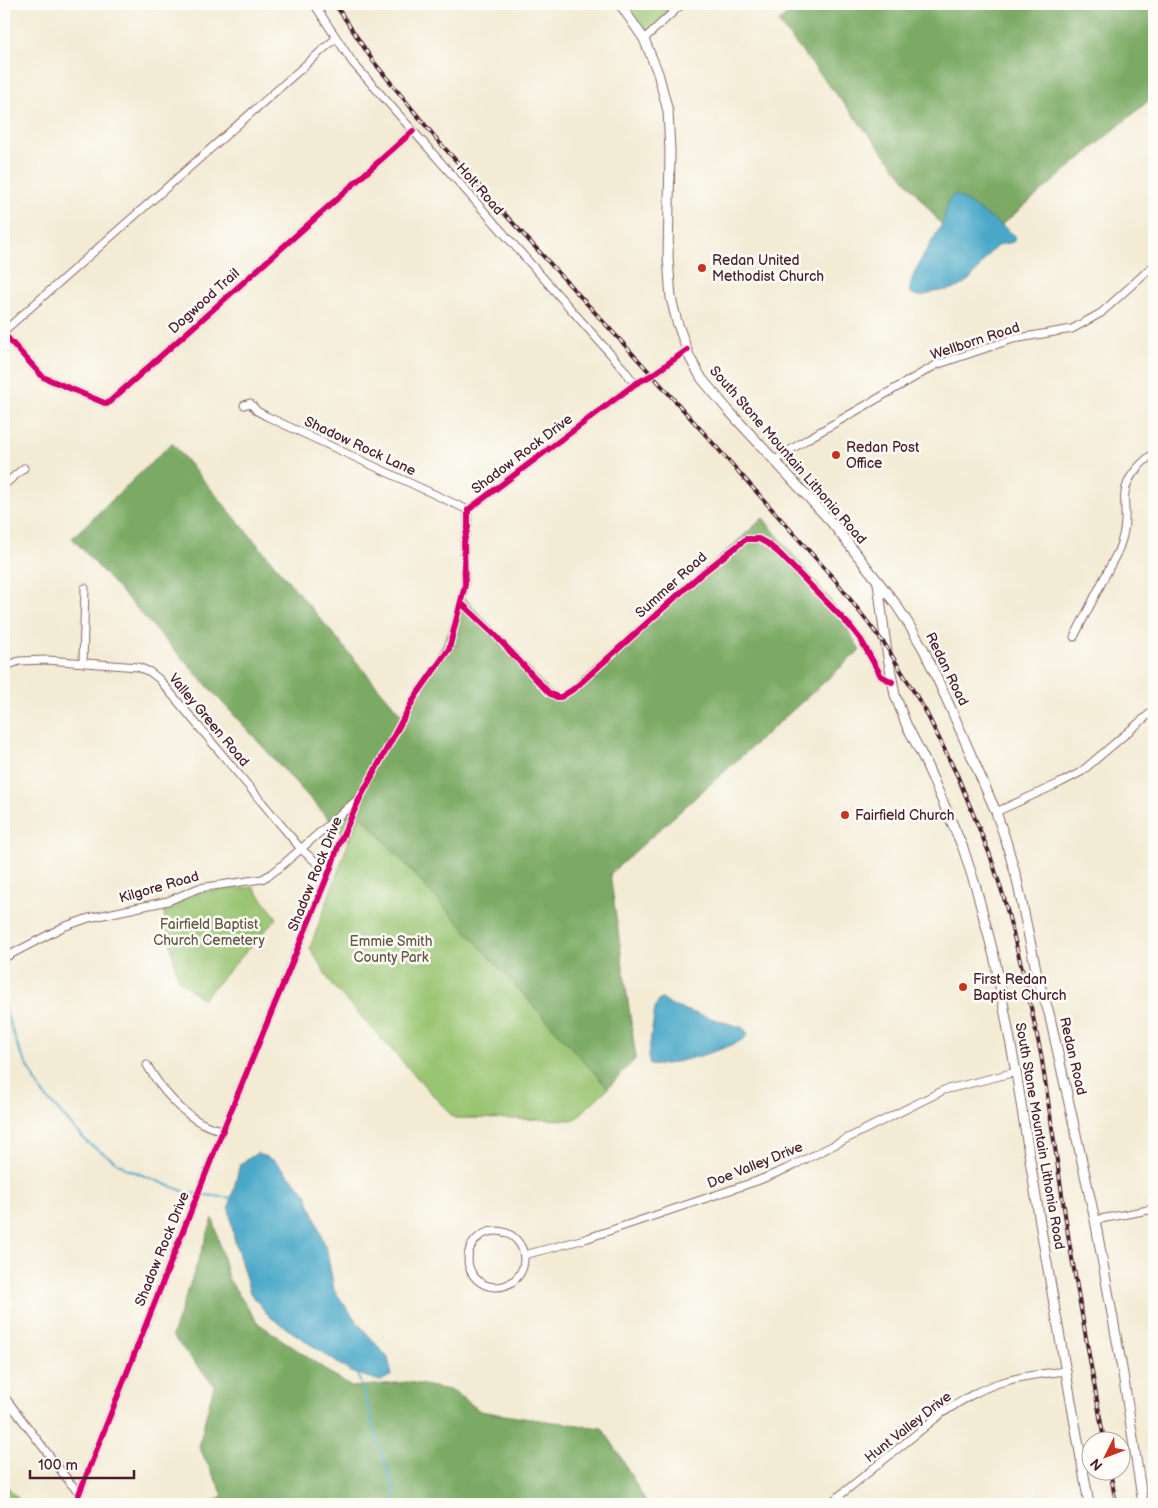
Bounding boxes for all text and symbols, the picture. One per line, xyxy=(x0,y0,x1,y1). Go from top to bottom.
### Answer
street label: Holt Road xyxy=(453,160,507,218)
place label: Redan United Methodist Church xyxy=(712,252,824,285)
marker: Redan United Methodist Church xyxy=(696,262,708,274)
street label: Dogwood Trail xyxy=(165,265,243,337)
street label: Wellborn Road xyxy=(928,319,1022,363)
street label: South Stone Mountain Lithonia Road xyxy=(706,363,870,547)
street label: Shadow Rock Drive xyxy=(468,410,576,498)
street label: Shadow Rock Lane xyxy=(302,413,418,479)
place label: Redan Post Office xyxy=(846,439,920,472)
marker: Redan Post Office xyxy=(830,449,842,461)
street label: Summer Road xyxy=(632,548,710,622)
street label: Redan Road xyxy=(922,629,972,709)
street label: Valley Green Road xyxy=(165,670,253,770)
place label: Fairfield Church xyxy=(855,807,955,824)
marker: Fairfield Church xyxy=(839,809,851,821)
street label: Shadow Rock Drive xyxy=(284,814,346,934)
street label: Kilgore Road xyxy=(117,868,201,906)
park label: Fairfield Baptist Church Cemetery xyxy=(153,916,265,949)
park label: Emmie Smith County Park xyxy=(350,933,433,966)
place label: First Redan Baptist Church xyxy=(973,971,1067,1004)
marker: First Redan Baptist Church xyxy=(957,981,969,993)
street label: Redan Road xyxy=(1056,1015,1090,1097)
street label: South Stone Mountain Lithonia Road xyxy=(1012,1021,1068,1251)
street label: Doe Valley Drive xyxy=(705,1138,805,1192)
street label: Shadow Rock Drive xyxy=(131,1189,193,1309)
street label: Hunt Valley Drive xyxy=(861,1388,955,1466)
north arrow xyxy=(1080,1430,1130,1480)
scale bar xyxy=(30,1448,134,1480)
text: N xyxy=(1087,1455,1107,1474)
text: 100 m xyxy=(38,1456,78,1475)

